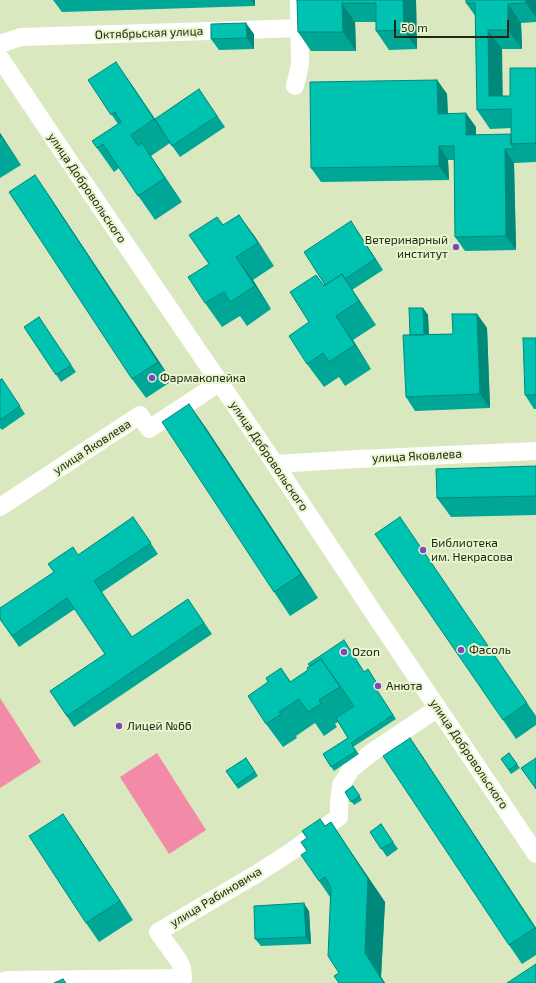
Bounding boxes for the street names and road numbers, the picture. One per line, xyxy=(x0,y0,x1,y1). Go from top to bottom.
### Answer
street label: Октябрьская улица xyxy=(94,24,204,42)
street label: улица Добровольского xyxy=(45,130,129,246)
street label: улица Добровольского xyxy=(227,398,311,514)
street label: улица Яковлева xyxy=(50,416,134,478)
street label: улица Яковлева xyxy=(372,446,462,466)
street label: улица Добровольского xyxy=(427,696,511,812)
street label: улица Рабиновича xyxy=(168,864,264,930)

